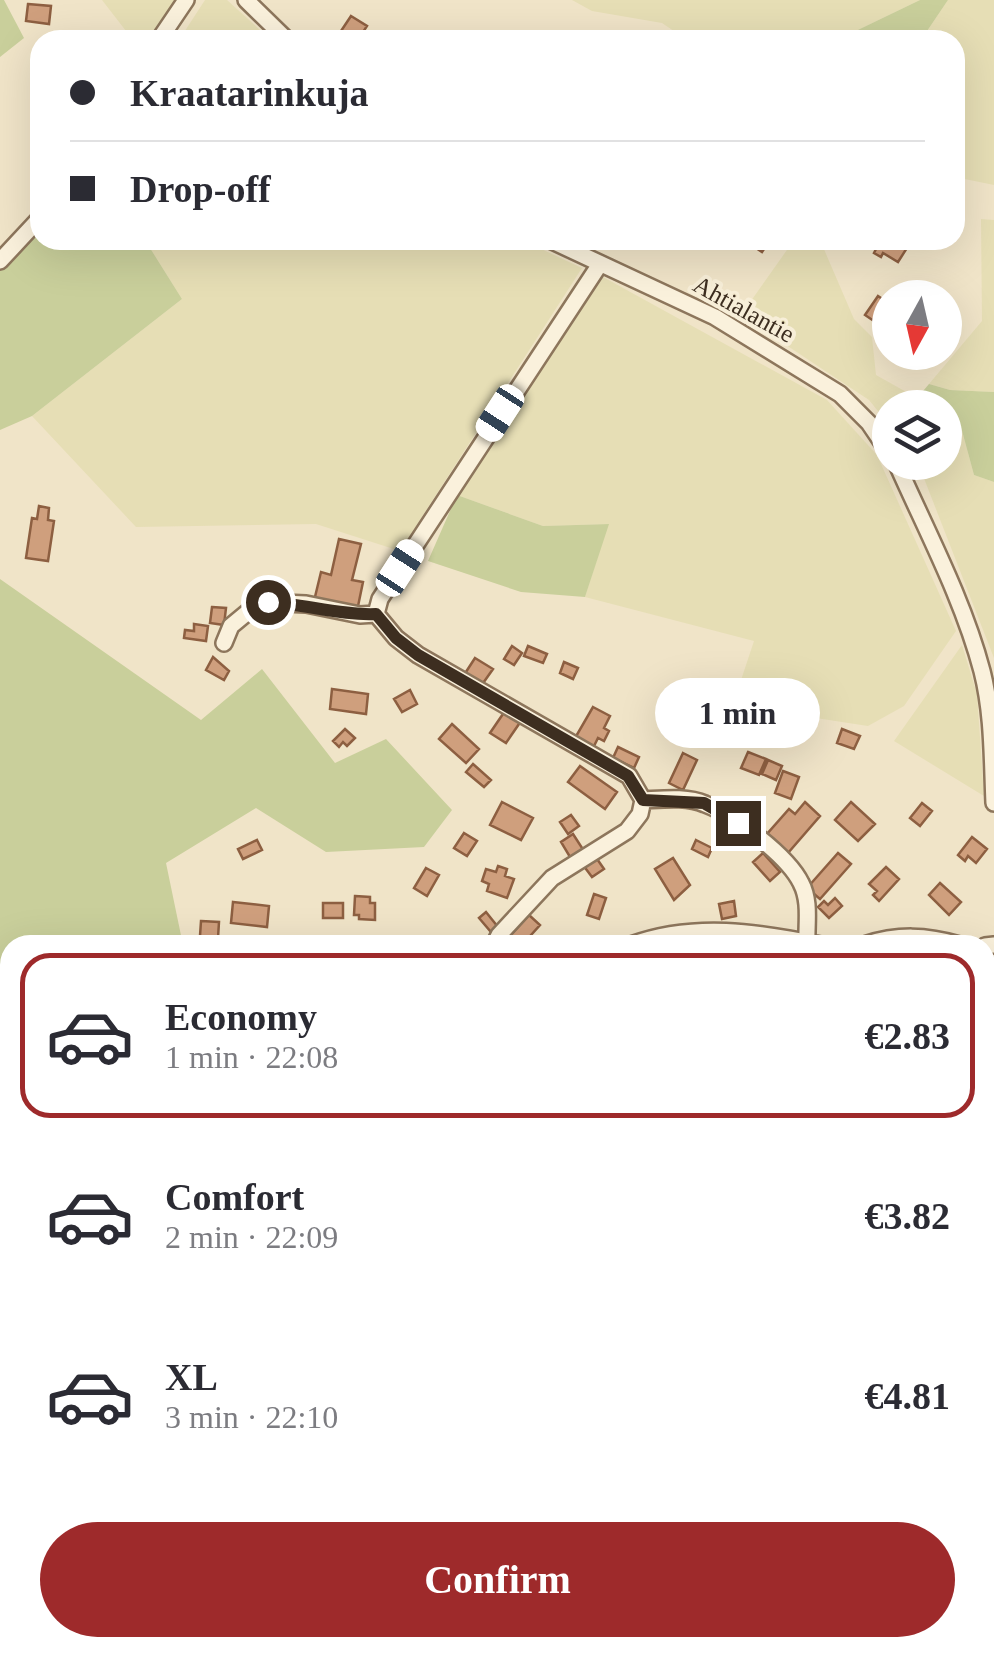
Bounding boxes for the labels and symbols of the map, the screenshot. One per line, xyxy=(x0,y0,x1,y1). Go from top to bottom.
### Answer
street label: Ahtialantie xyxy=(689,270,799,348)
north arrow xyxy=(872,280,962,370)
car xyxy=(471,380,529,446)
car xyxy=(371,535,429,601)
route start xyxy=(246,580,291,625)
callout: 1 min xyxy=(656,678,820,748)
route end xyxy=(716,801,761,846)

